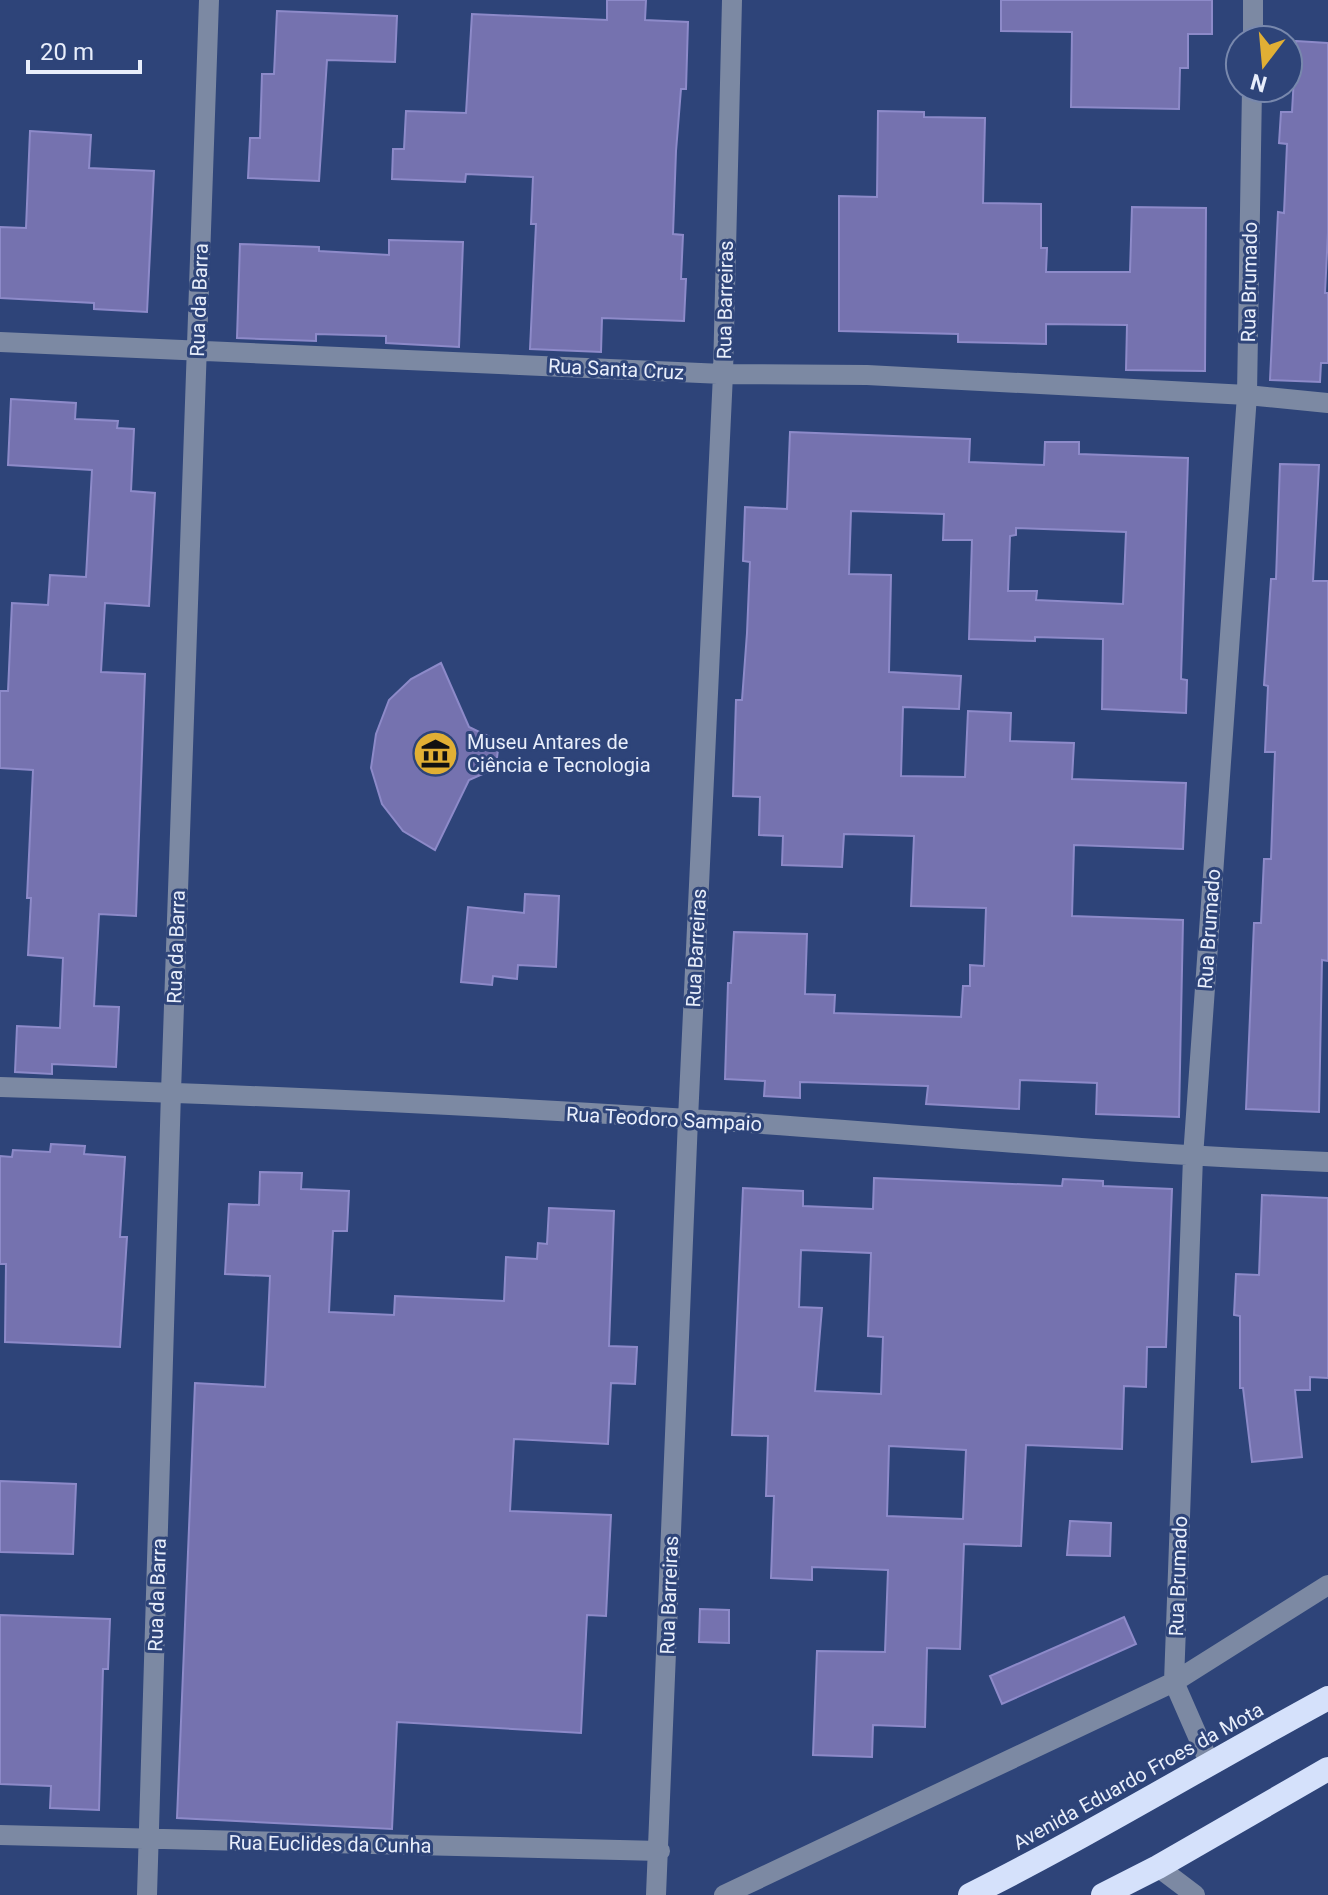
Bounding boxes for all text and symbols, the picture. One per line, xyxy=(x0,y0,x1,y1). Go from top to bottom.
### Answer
scale bar xyxy=(28,24,140,74)
north arrow xyxy=(1224,24,1304,104)
text: 20 m xyxy=(40,38,94,66)
text: N xyxy=(1248,69,1270,97)
street label: Rua Brumado xyxy=(1236,222,1262,342)
street label: Rua Barreiras xyxy=(712,240,738,360)
street label: Rua da Barra xyxy=(185,243,213,357)
street label: Rua Santa Cruz xyxy=(547,353,685,385)
museum icon: Museu Antares de Ciência e Tecnologia xyxy=(412,730,460,778)
place label: Museu Antares de Ciência e Tecnologia xyxy=(467,730,651,777)
street label: Rua Brumado xyxy=(1193,868,1225,990)
street label: Rua Barreiras xyxy=(681,888,711,1008)
street label: Rua da Barra xyxy=(162,890,190,1004)
street label: Rua Teodoro Sampaio xyxy=(565,1102,763,1136)
street label: Rua Brumado xyxy=(1164,1515,1192,1637)
street label: Rua Barreiras xyxy=(655,1535,683,1655)
street label: Rua da Barra xyxy=(143,1538,171,1652)
street label: Avenida Eduardo Froes da Mota xyxy=(1009,1697,1267,1855)
street label: Rua Euclides da Cunha xyxy=(228,1830,432,1858)

